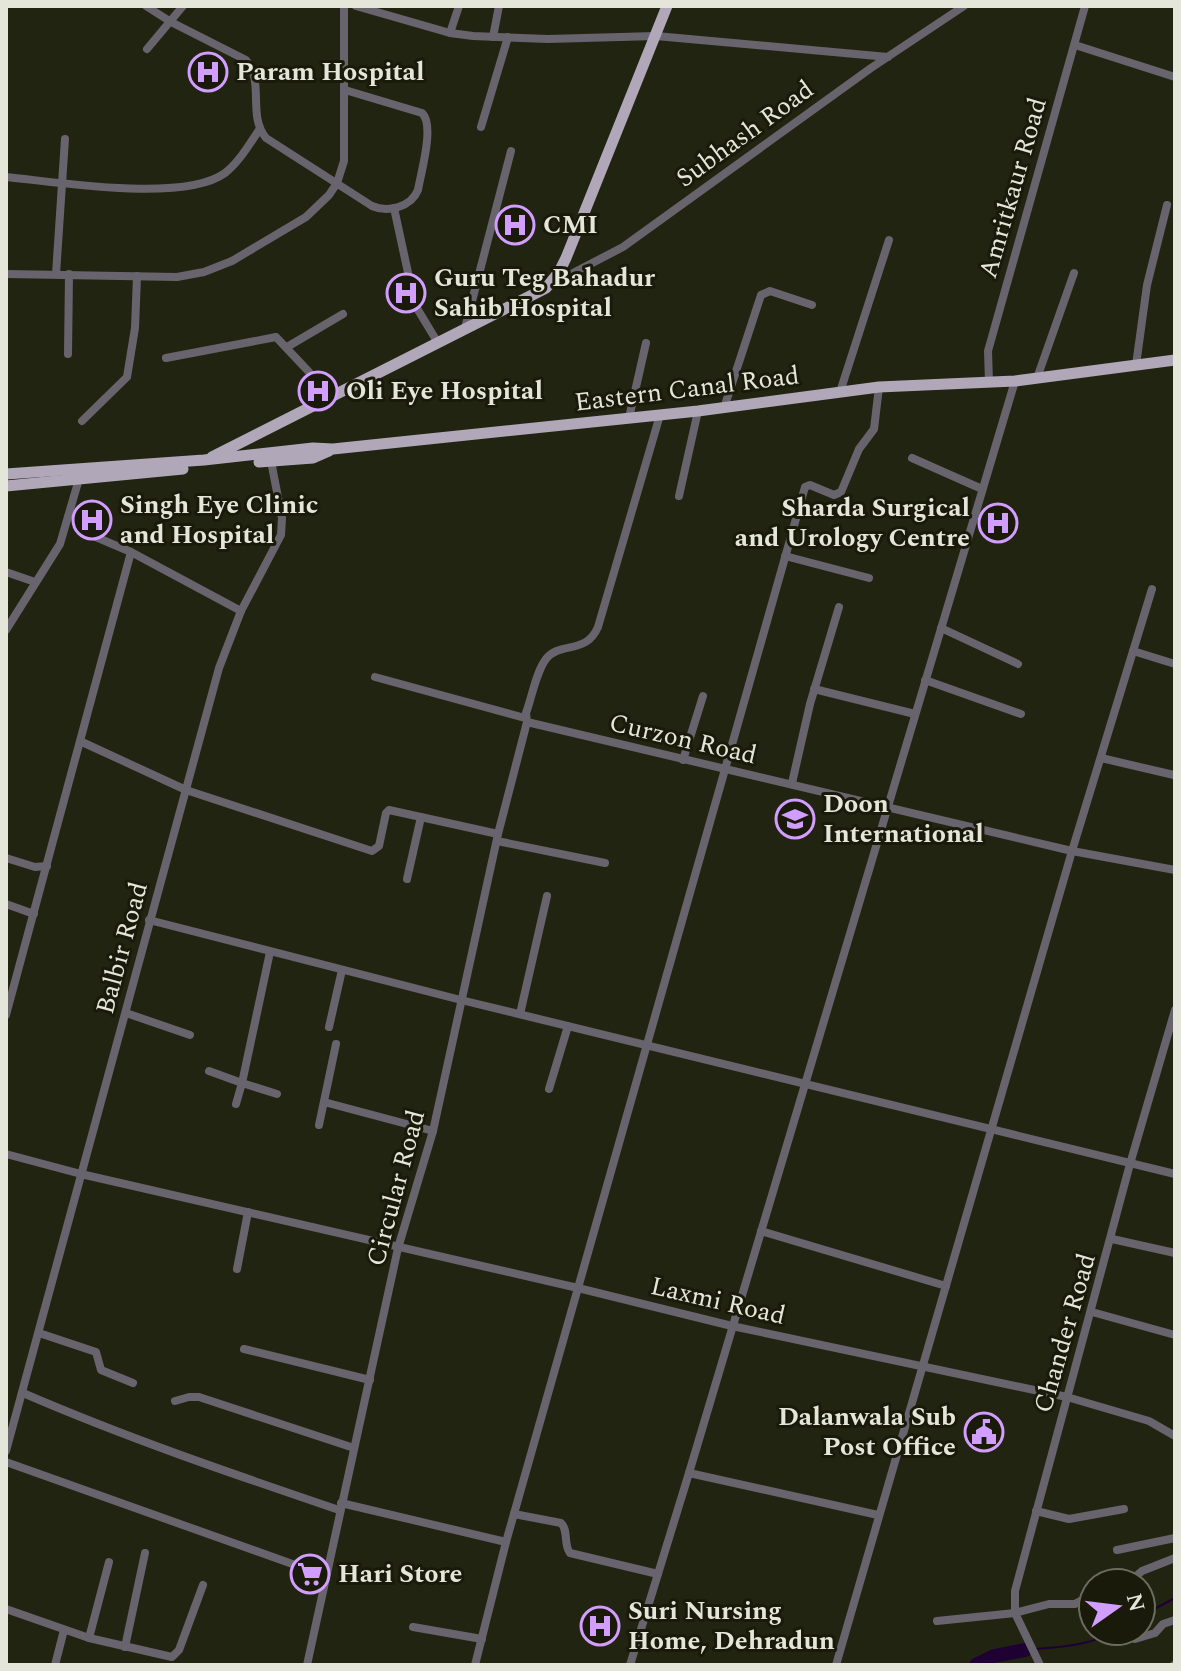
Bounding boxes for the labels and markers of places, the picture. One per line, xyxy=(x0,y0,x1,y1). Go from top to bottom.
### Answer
hospital icon: Param Hospital xyxy=(187,51,229,93)
place label: Param Hospital xyxy=(236,52,424,92)
hospital icon: CMI xyxy=(494,204,536,246)
place label: CMI xyxy=(543,205,598,245)
place label: Guru Teg Bahadur Sahib Hospital xyxy=(434,258,656,328)
hospital icon: Guru Teg Bahadur Sahib Hospital xyxy=(385,272,427,314)
hospital icon: Oli Eye Hospital xyxy=(297,370,339,412)
place label: Oli Eye Hospital xyxy=(346,371,543,411)
place label: Singh Eye Clinic and Hospital xyxy=(120,485,318,555)
place label: Sharda Surgical and Urology Centre xyxy=(735,488,970,558)
hospital icon: Singh Eye Clinic and Hospital xyxy=(71,499,113,541)
hospital icon: Sharda Surgical and Urology Centre xyxy=(977,502,1019,544)
place label: Doon International xyxy=(823,784,984,854)
school or university icon: Doon International xyxy=(774,798,816,840)
place label: Dalanwala Sub Post Office xyxy=(778,1397,956,1467)
public building icon: Dalanwala Sub Post Office xyxy=(963,1411,1005,1453)
supermarket icon: Hari Store xyxy=(289,1553,331,1595)
place label: Hari Store xyxy=(338,1554,462,1594)
place label: Suri Nursing Home, Dehradun xyxy=(628,1591,835,1661)
hospital icon: Suri Nursing Home, Dehradun xyxy=(579,1605,621,1647)

